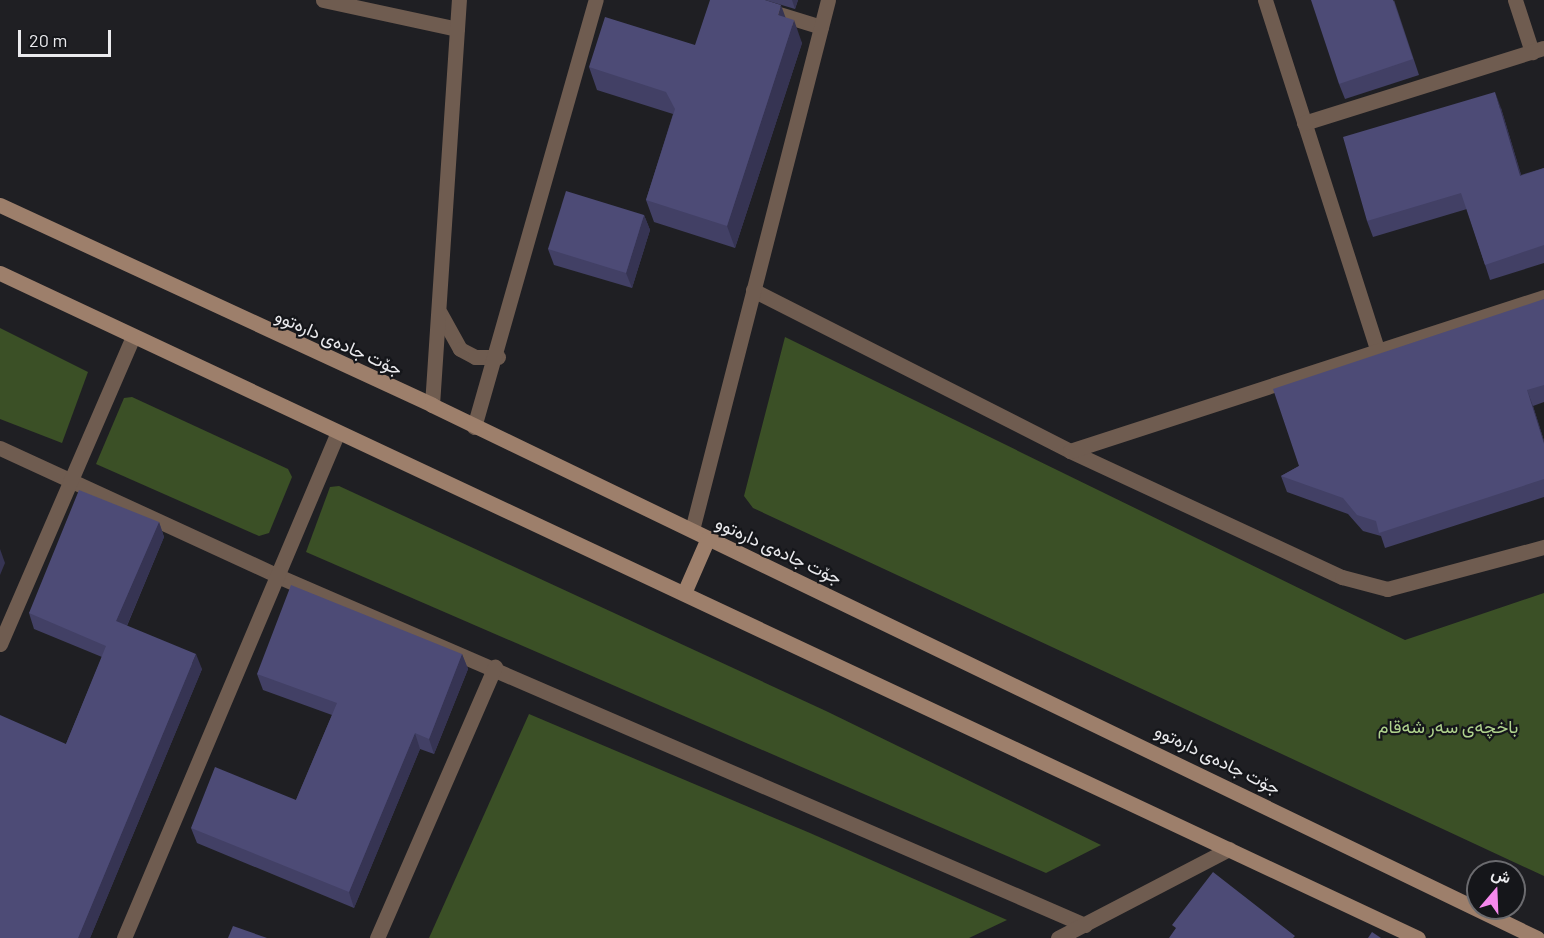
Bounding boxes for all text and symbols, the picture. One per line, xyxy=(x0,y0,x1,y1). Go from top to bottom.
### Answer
scale bar xyxy=(21,18,114,56)
text: 20 m xyxy=(29,29,67,51)
street label: جۆت جادەی دارەتوو xyxy=(272,304,406,380)
street label: جۆت جادەی دارەتوو xyxy=(712,511,846,589)
park label: باخچەی سەر شەقام xyxy=(1378,715,1518,737)
street label: جۆت جادەی دارەتوو xyxy=(1152,719,1284,799)
north arrow xyxy=(1466,860,1526,920)
text: ش xyxy=(1489,862,1514,887)

